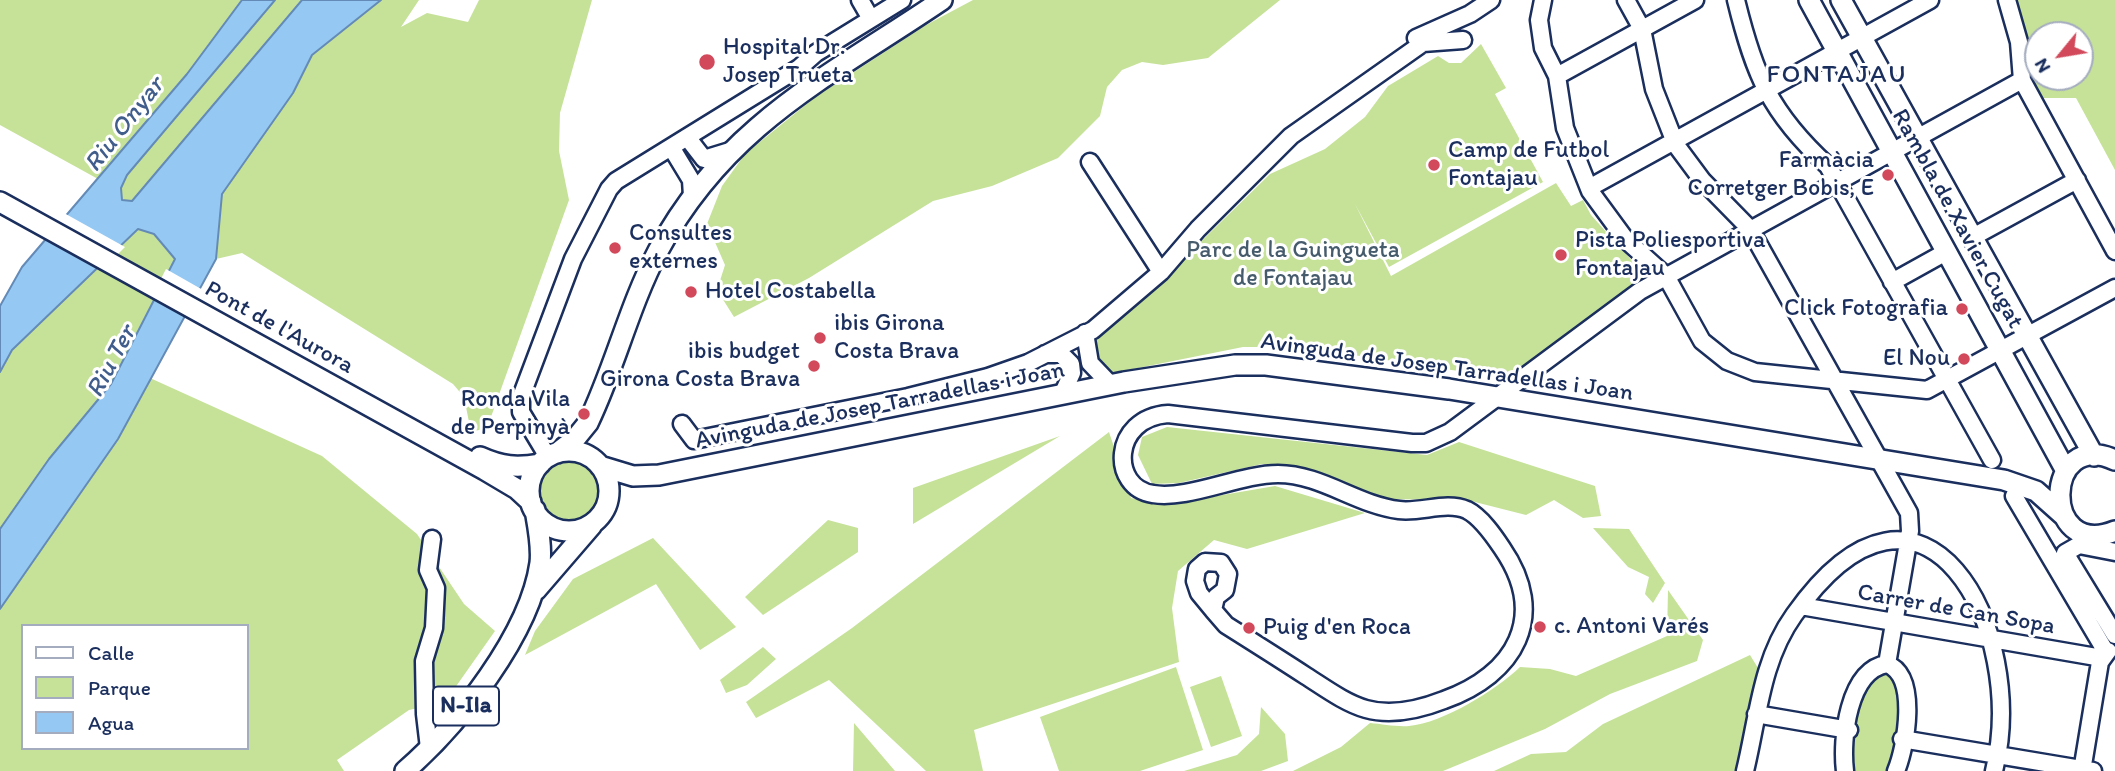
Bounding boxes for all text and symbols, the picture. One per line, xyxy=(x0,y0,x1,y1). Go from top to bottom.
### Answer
north arrow xyxy=(2024,21,2094,91)
place label: Hospital Dr. Josep Trueta xyxy=(723,34,853,90)
marker: Hospital Dr. Josep Trueta xyxy=(697,52,717,72)
text: N xyxy=(2029,54,2055,77)
district label: FONTAJAU xyxy=(1766,59,1908,91)
water label: Riu Onyar xyxy=(78,71,172,179)
street label: Rambla de Xavier Cugat xyxy=(1885,104,2029,334)
place label: Camp de Futbol Fontajau xyxy=(1448,137,1609,193)
place label: Farmàcia Corretger Bobis, E xyxy=(1688,147,1874,203)
marker: Camp de Futbol Fontajau xyxy=(1426,157,1442,173)
marker: Farmàcia Corretger Bobis, E xyxy=(1880,167,1896,183)
place label: Consultes externes xyxy=(629,220,732,276)
place label: Pista Poliesportiva Fontajau xyxy=(1575,227,1765,283)
park label: Parc de la Guingueta de Fontajau xyxy=(1186,237,1400,293)
marker: Consultes externes xyxy=(607,240,623,256)
marker: Pista Poliesportiva Fontajau xyxy=(1553,247,1569,263)
street label: Pont de l'Aurora xyxy=(199,275,359,381)
place label: Hotel Costabella xyxy=(705,278,876,306)
marker: Hotel Costabella xyxy=(683,284,699,300)
place label: Click Fotografia xyxy=(1784,295,1948,323)
marker: Click Fotografia xyxy=(1954,301,1970,317)
place label: ibis Girona Costa Brava xyxy=(834,310,959,366)
water label: Riu Ter xyxy=(80,321,144,403)
street label: Avinguda de Josep Tarradellas i Joan xyxy=(1259,328,1635,408)
marker: ibis Girona Costa Brava xyxy=(812,330,828,346)
place label: ibis budget Girona Costa Brava xyxy=(600,338,800,394)
place label: El Nou xyxy=(1883,345,1950,373)
marker: El Nou xyxy=(1956,351,1972,367)
street label: Avinguda de Josep Tarradellas i Joan xyxy=(693,356,1067,456)
marker: ibis budget Girona Costa Brava xyxy=(806,358,822,374)
place label: Ronda Vila de Perpinyà xyxy=(451,386,570,442)
marker: Ronda Vila de Perpinyà xyxy=(576,406,592,422)
street label: Carrer de Can Sopa xyxy=(1855,578,2057,642)
place label: c. Antoni Varés xyxy=(1554,613,1709,641)
place label: Puig d'en Roca xyxy=(1263,614,1411,642)
marker: c. Antoni Varés xyxy=(1532,619,1548,635)
marker: Puig d'en Roca xyxy=(1241,620,1257,636)
legend xyxy=(21,624,248,750)
text: Calle xyxy=(88,640,134,665)
text: Parque xyxy=(88,675,151,700)
road number: N-IIa xyxy=(433,686,499,726)
text: Agua xyxy=(88,710,134,735)

